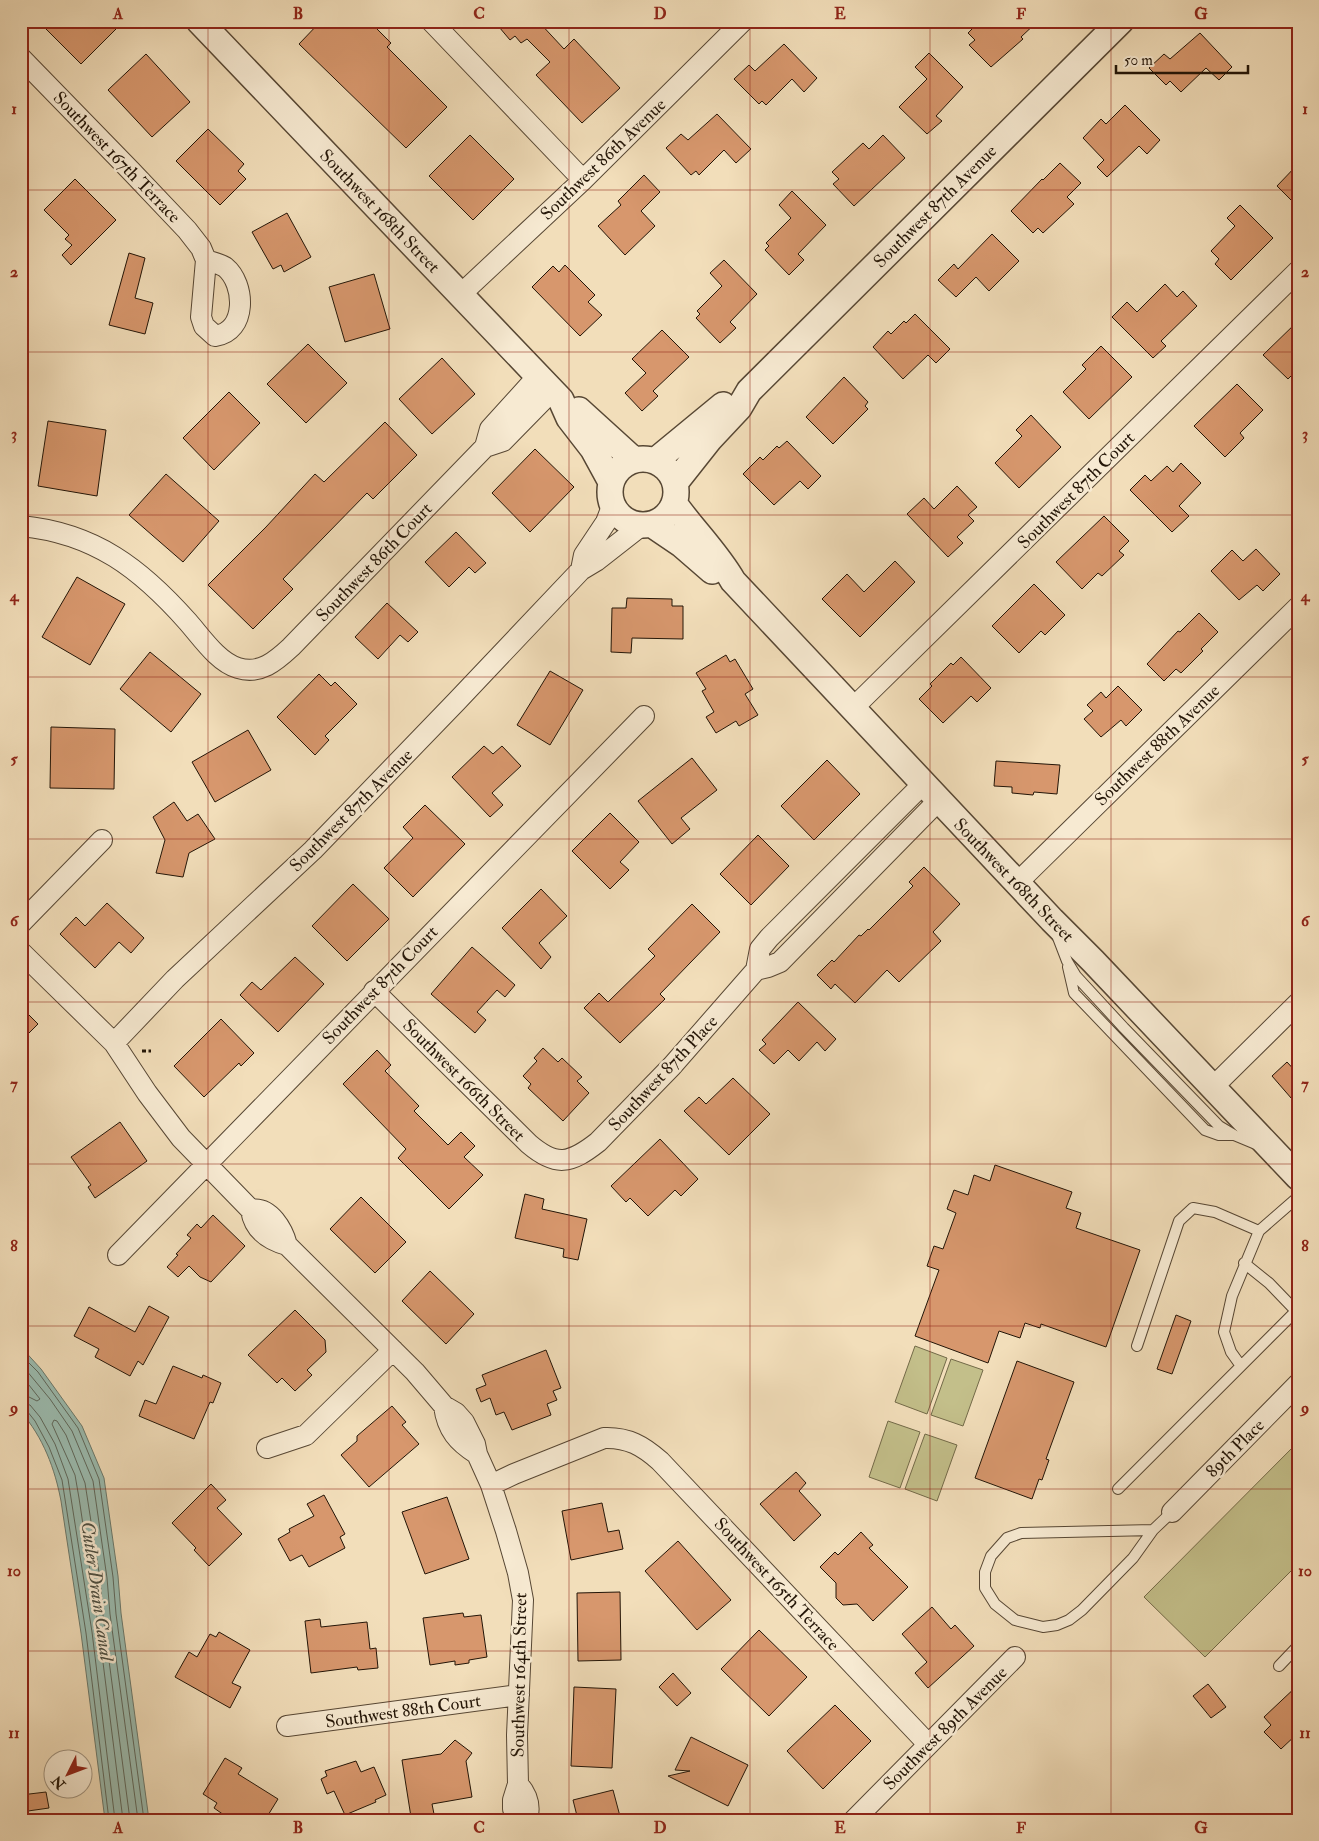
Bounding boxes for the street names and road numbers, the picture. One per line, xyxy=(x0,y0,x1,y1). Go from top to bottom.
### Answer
street label: Southwest 167th Terrace xyxy=(48,87,186,228)
street label: Southwest 86th Avenue xyxy=(536,93,671,225)
street label: Southwest 87th Avenue xyxy=(869,139,1002,273)
street label: Southwest 168th Street xyxy=(315,145,445,278)
street label: Southwest 87th Court xyxy=(1013,427,1140,554)
street label: Southwest 86th Court xyxy=(311,498,437,627)
street label: Southwest 88th Avenue xyxy=(1090,679,1225,811)
street label: Southwest 87th Avenue xyxy=(285,743,418,877)
street label: Southwest 168th Street xyxy=(949,814,1079,947)
street label: Southwest 87th Court xyxy=(318,921,443,1050)
street label: Southwest 87th Place xyxy=(604,1010,723,1136)
street label: Southwest 166th Street xyxy=(397,1014,530,1147)
street label: 89th Place xyxy=(1201,1414,1270,1483)
street label: Southwest 165th Terrace xyxy=(709,1513,845,1656)
street label: Southwest 164th Street xyxy=(507,1592,532,1758)
street label: Southwest 89th Avenue xyxy=(878,1661,1013,1795)
street label: Southwest 88th Court xyxy=(324,1689,483,1734)

